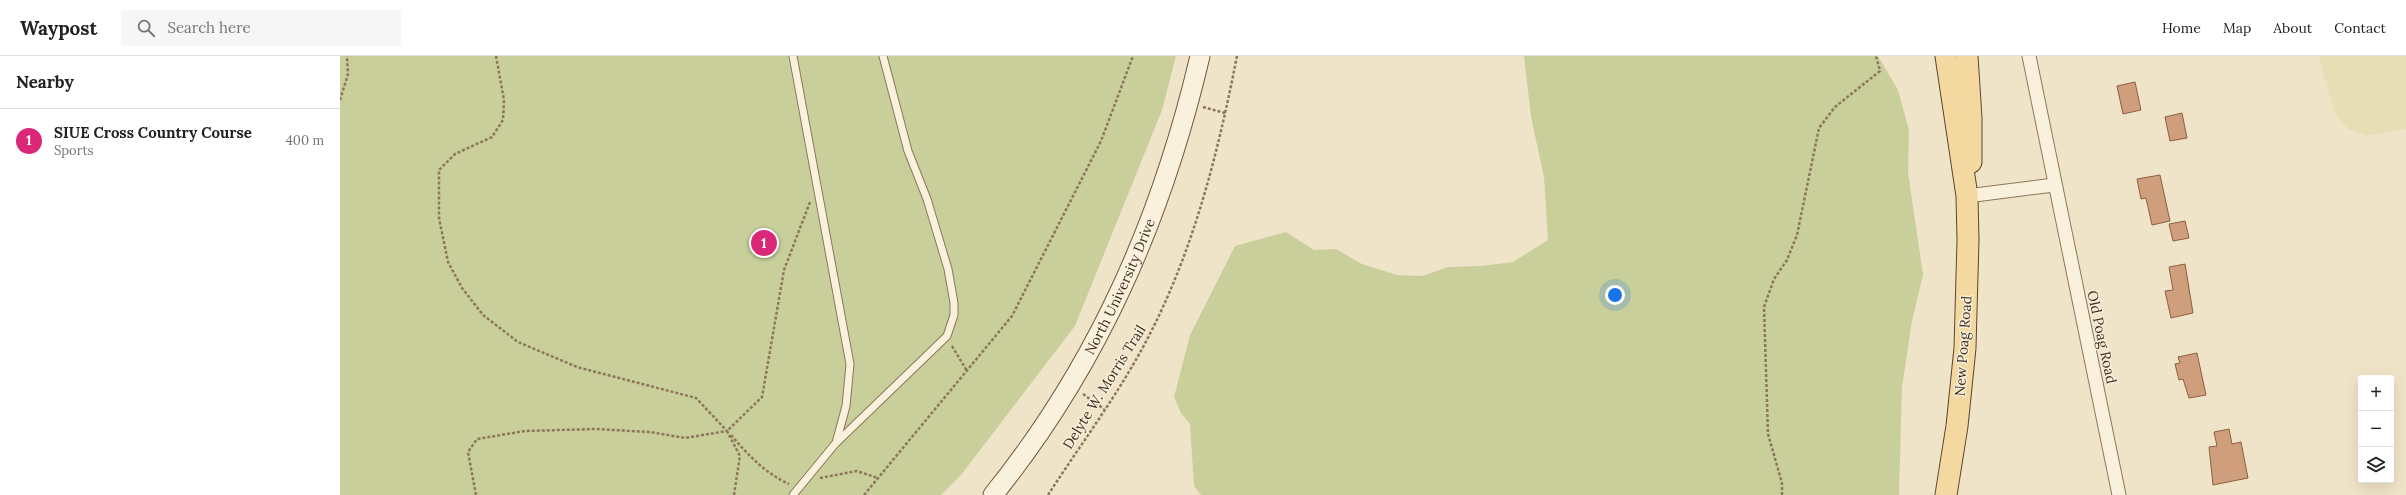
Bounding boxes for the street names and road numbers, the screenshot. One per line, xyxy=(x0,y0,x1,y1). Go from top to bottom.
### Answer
street label: North University Drive xyxy=(1080,215,1159,358)
street label: Old Poag Road xyxy=(2083,289,2121,385)
street label: New Poag Road xyxy=(1951,295,1975,397)
street label: Delyte W. Morris Trail xyxy=(1059,321,1150,452)

